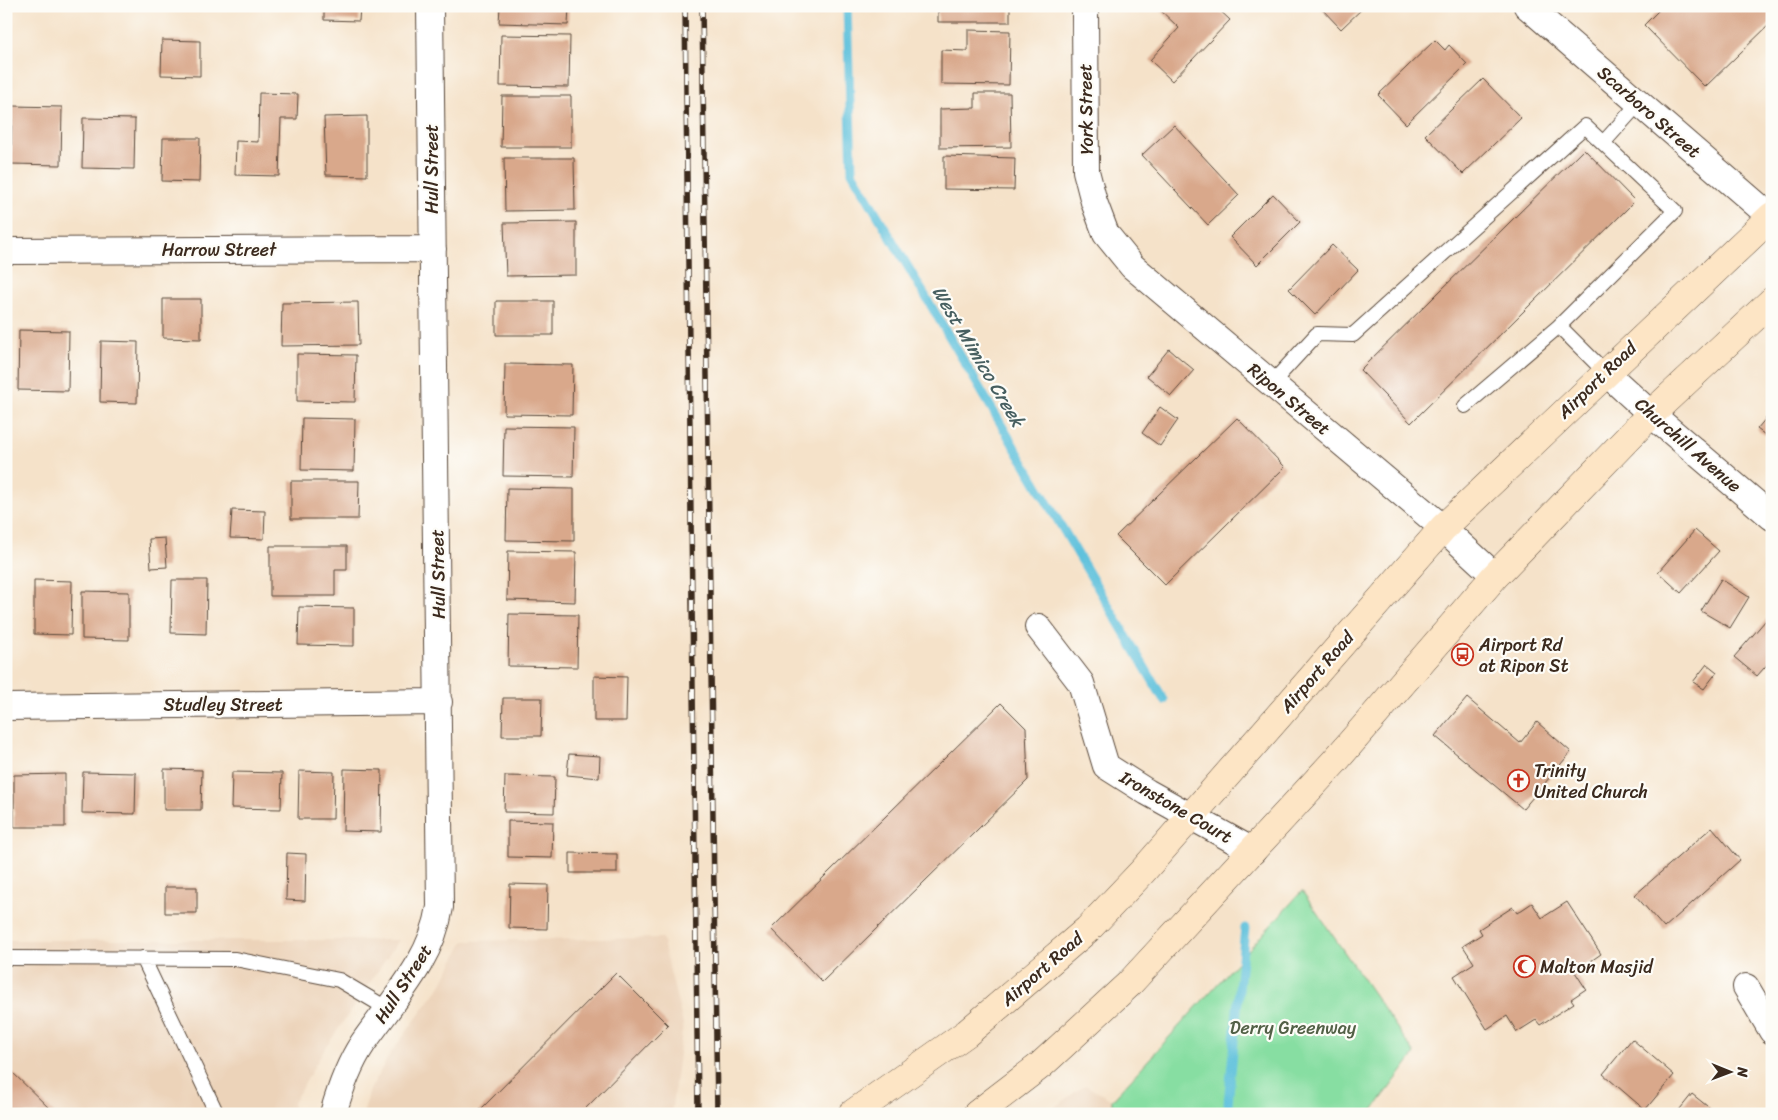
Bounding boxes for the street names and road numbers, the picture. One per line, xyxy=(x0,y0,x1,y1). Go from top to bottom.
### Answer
street label: Scarboro Street xyxy=(1590,57,1708,167)
street label: York Street xyxy=(1069,63,1103,155)
street label: Hull Street xyxy=(416,124,448,214)
street label: Harrow Street xyxy=(162,234,277,266)
street label: Airport Road xyxy=(1549,332,1646,427)
street label: Ripon Street xyxy=(1240,354,1338,444)
street label: Churchill Avenue xyxy=(1627,389,1749,501)
street label: Hull Street xyxy=(421,529,455,619)
street label: Airport Road xyxy=(1271,622,1363,721)
street label: Studley Street xyxy=(163,689,283,721)
street label: Ironstone Court xyxy=(1113,761,1239,852)
street label: Airport Road xyxy=(993,923,1092,1015)
street label: Hull Street xyxy=(365,938,441,1030)

